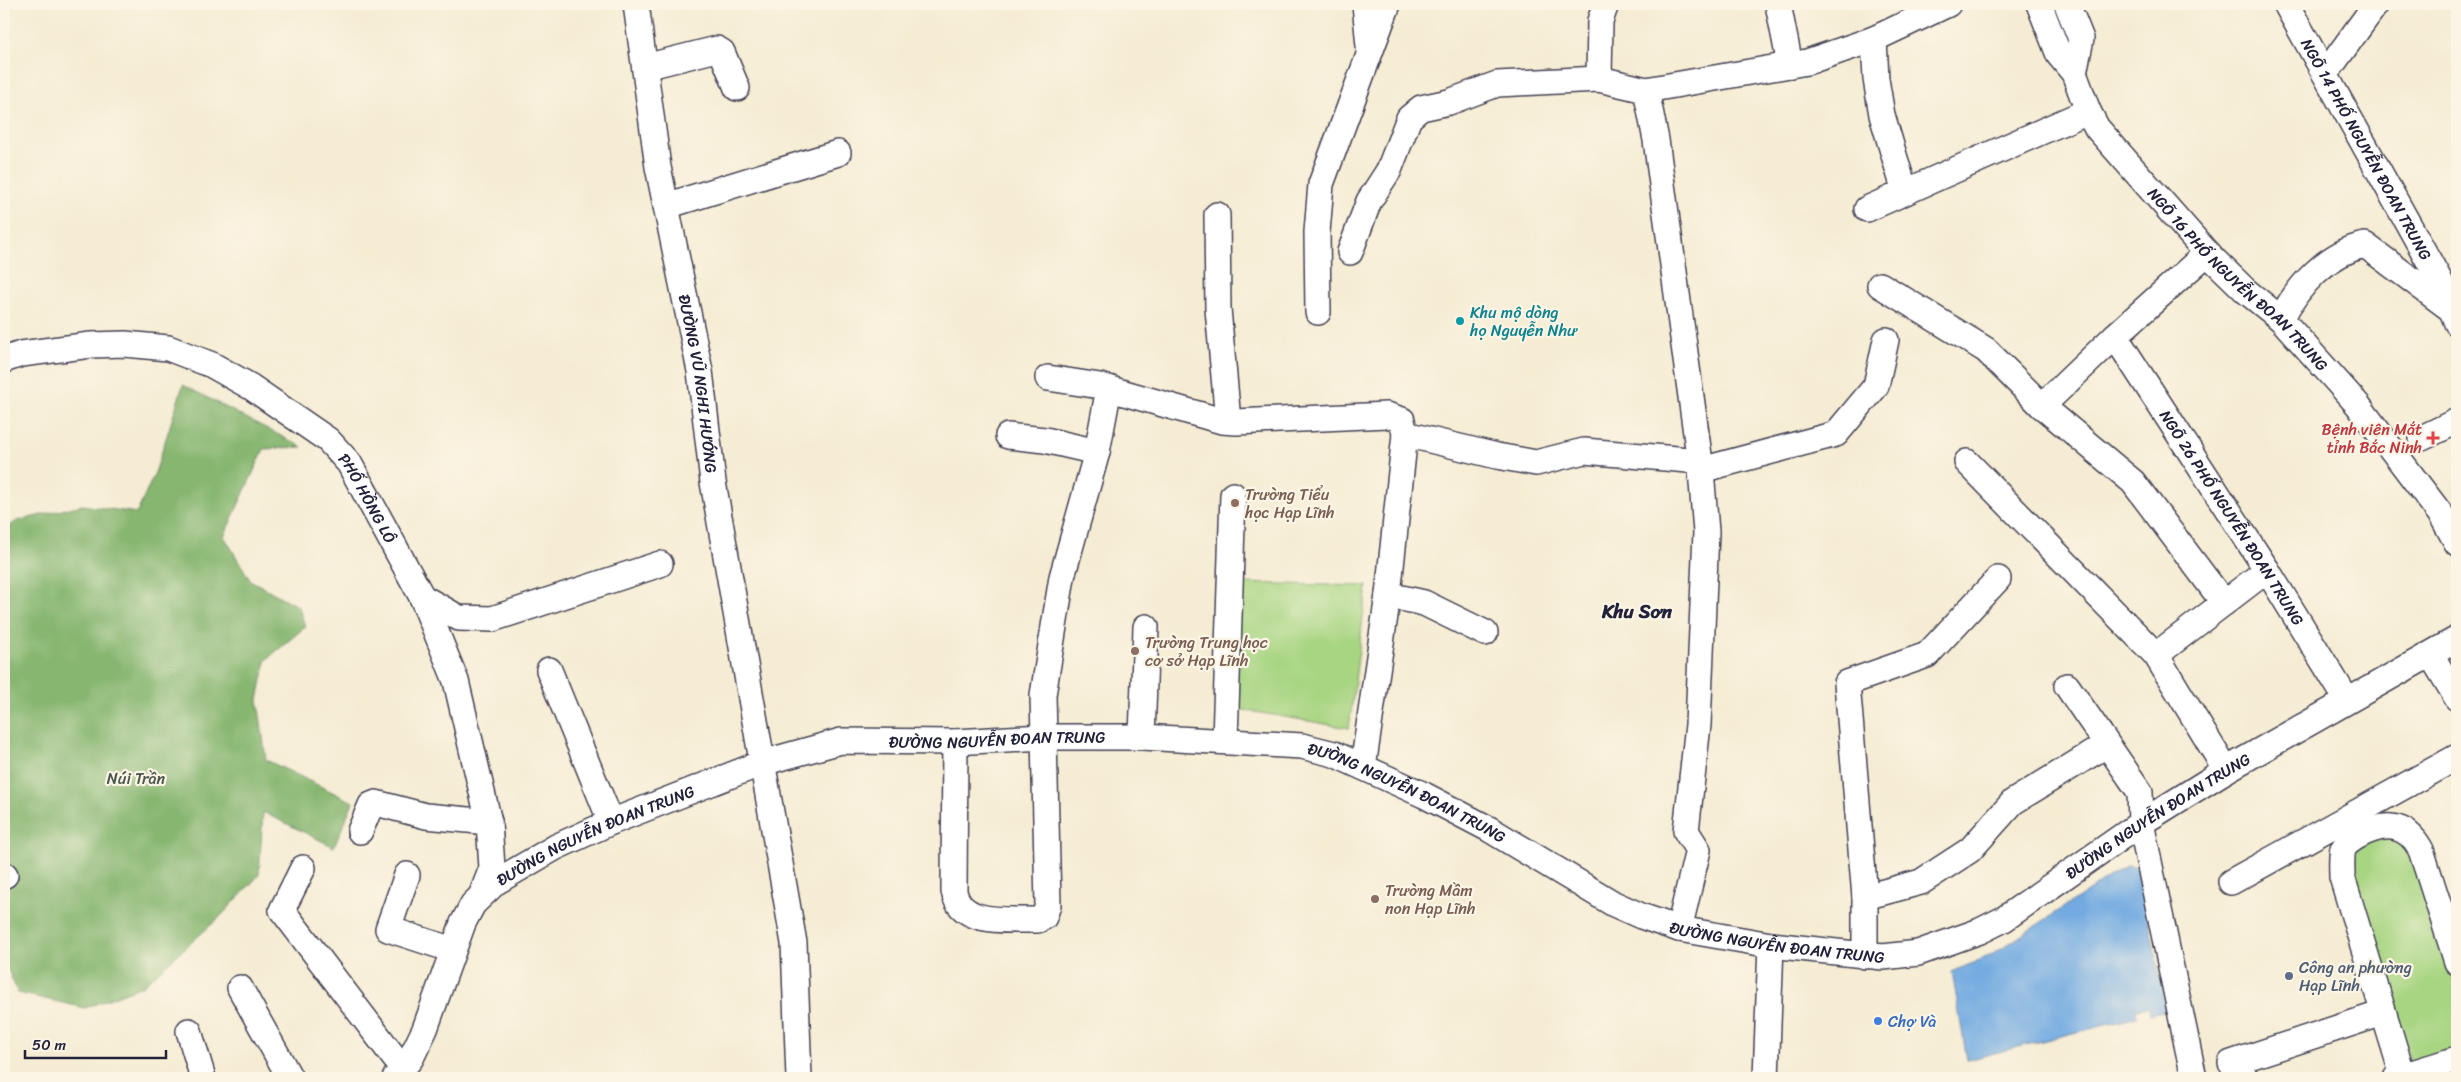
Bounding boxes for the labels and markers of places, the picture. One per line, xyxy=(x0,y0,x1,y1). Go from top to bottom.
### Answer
place label: Khu mộ dòng họ Nguyễn Như xyxy=(1469,298,1578,345)
marker: Khu mộ dòng họ Nguyễn Như xyxy=(1454,315,1466,327)
place label: Bệnh viện Mắt tỉnh Bắc Ninh xyxy=(2322,415,2422,462)
marker: Bệnh viện Mắt tỉnh Bắc Ninh xyxy=(2426,431,2440,445)
place label: Trường Tiểu học Hạp Lĩnh xyxy=(1244,480,1334,527)
marker: Trường Tiểu học Hạp Lĩnh xyxy=(1229,497,1241,509)
place label: Trường Trung học cơ sở Hạp Lĩnh xyxy=(1145,628,1268,675)
marker: Trường Trung học cơ sở Hạp Lĩnh xyxy=(1129,645,1141,657)
place label: Trường Mầm non Hạp Lĩnh xyxy=(1385,876,1475,923)
marker: Trường Mầm non Hạp Lĩnh xyxy=(1369,893,1381,905)
place label: Công an phường Hạp Lĩnh xyxy=(2299,953,2412,1000)
marker: Công an phường Hạp Lĩnh xyxy=(2283,970,2295,982)
place label: Chợ Và xyxy=(1888,1007,1936,1036)
marker: Chợ Và xyxy=(1872,1015,1884,1027)

